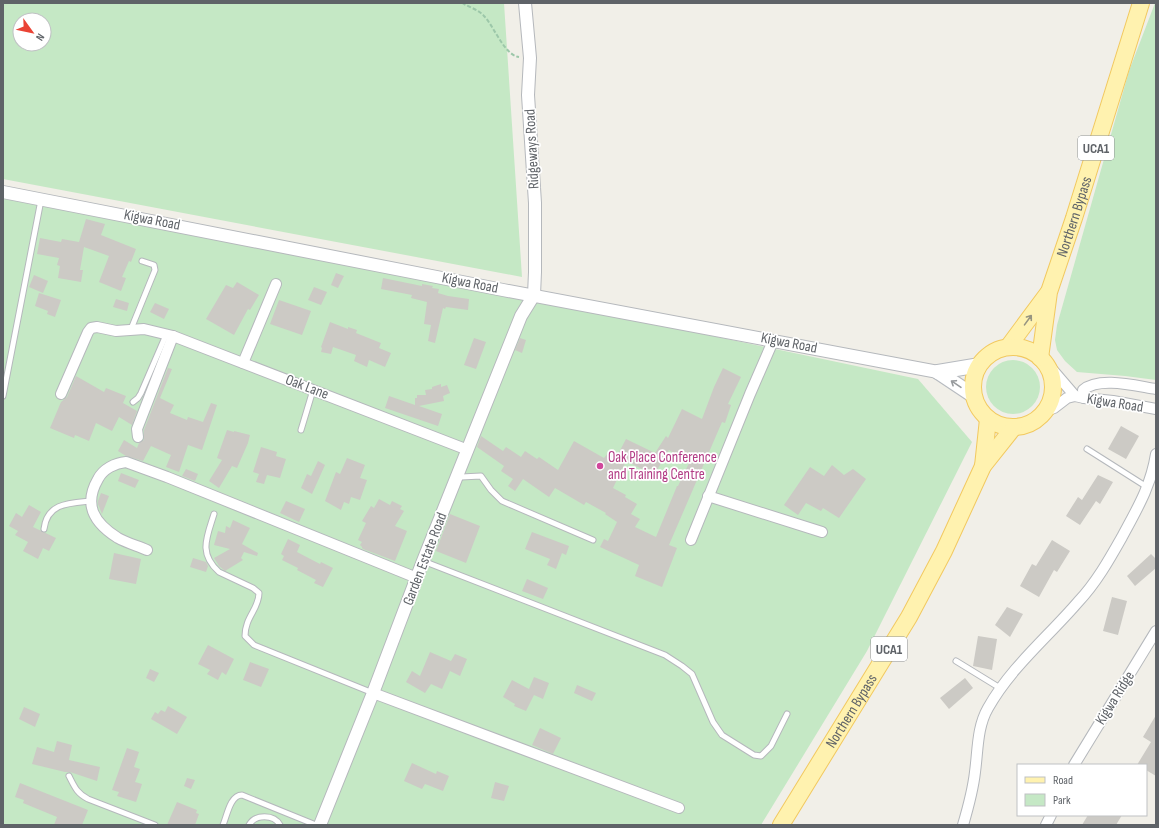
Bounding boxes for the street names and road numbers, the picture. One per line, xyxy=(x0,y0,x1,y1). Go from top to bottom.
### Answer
street label: Ridgeways Road xyxy=(520,108,544,190)
road number: UCA1 xyxy=(1078,136,1114,160)
street label: Northern Bypass xyxy=(1052,174,1096,259)
street label: Kigwa Road xyxy=(122,205,182,235)
street label: Kigwa Road xyxy=(440,268,500,298)
street label: Kigwa Road xyxy=(759,328,819,358)
street label: Oak Lane xyxy=(283,370,331,404)
street label: Kigwa Road xyxy=(1085,389,1145,417)
street label: Garden Estate Road xyxy=(399,510,451,608)
road number: UCA1 xyxy=(871,637,907,661)
street label: Kigwa Ridge xyxy=(1091,668,1139,728)
street label: Northern Bypass xyxy=(821,670,881,751)

